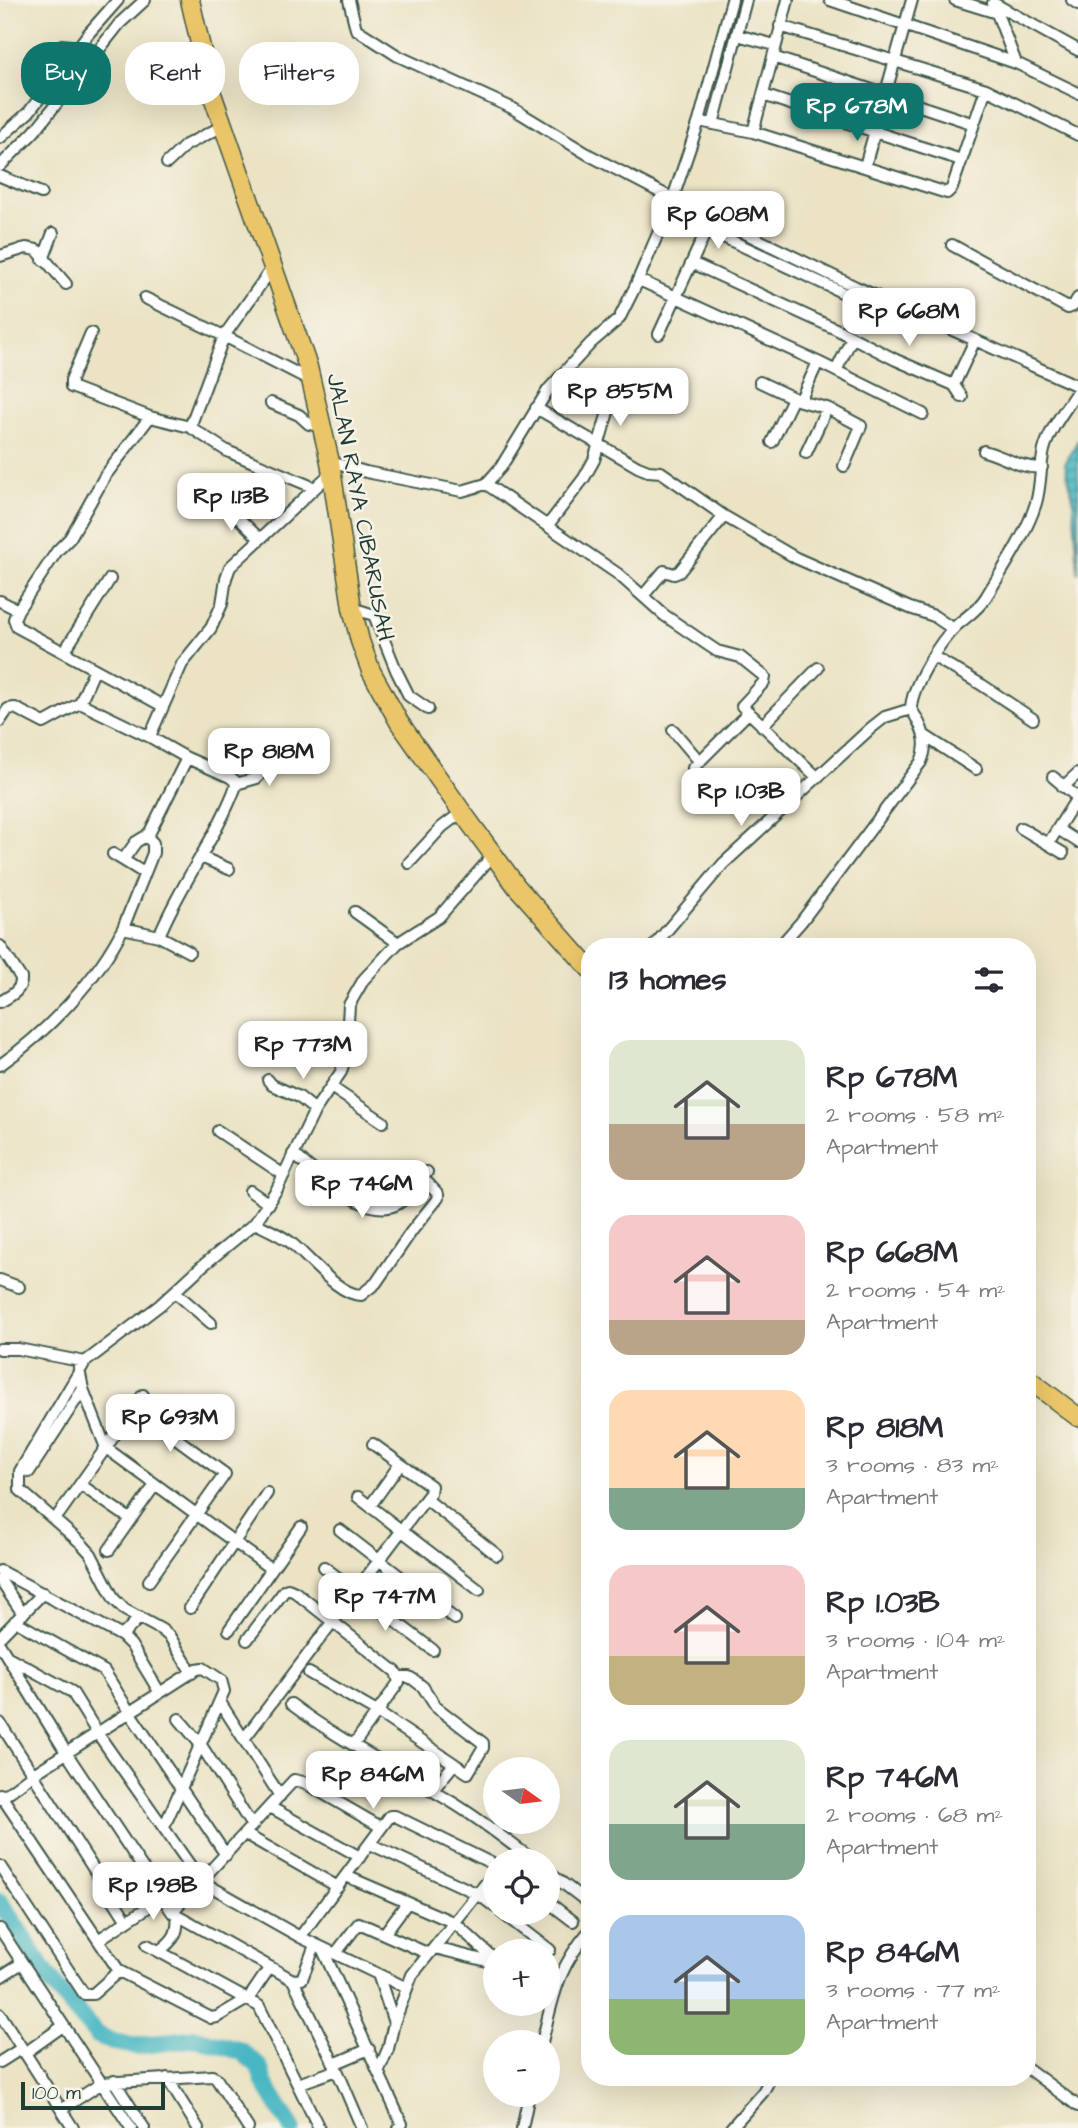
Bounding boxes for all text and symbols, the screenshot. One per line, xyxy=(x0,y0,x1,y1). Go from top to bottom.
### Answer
chip: Buy xyxy=(21,42,111,105)
chip: Rent xyxy=(125,42,225,105)
chip: Filters xyxy=(239,42,359,105)
pin: Rp 678M xyxy=(792,83,922,143)
text: Rp 678M xyxy=(807,90,907,122)
pin: Rp 608M xyxy=(653,191,783,251)
text: Rp 608M xyxy=(667,198,769,230)
pin: Rp 668M xyxy=(844,288,974,348)
text: Rp 668M xyxy=(858,295,960,327)
pin: Rp 855M xyxy=(555,368,685,428)
street label: JALAN RAYA CIBARUSAH xyxy=(318,371,402,644)
text: Rp 855M xyxy=(568,375,672,407)
pin: Rp 1.13B xyxy=(159,474,303,533)
text: Rp 1.13B xyxy=(193,480,269,512)
pin: Rp 818M xyxy=(204,728,334,788)
text: Rp 818M xyxy=(224,735,314,767)
pin: Rp 1.03B xyxy=(669,768,813,828)
text: Rp 1.03B xyxy=(697,775,785,807)
text: 13 homes xyxy=(609,959,726,1001)
icon: filters xyxy=(970,961,1008,999)
pin: Rp 773M xyxy=(238,1021,368,1081)
text: Rp 773M xyxy=(254,1028,352,1060)
text: Rp 678M xyxy=(826,1057,958,1099)
icon: home xyxy=(665,1068,749,1152)
text: 2 rooms · 58 m² xyxy=(826,1099,1005,1131)
text: Apartment xyxy=(826,1131,938,1163)
pin: Rp 746M xyxy=(297,1160,427,1220)
text: Rp 746M xyxy=(311,1167,413,1199)
text: Rp 668M xyxy=(826,1232,958,1274)
icon: home xyxy=(665,1243,749,1327)
text: 2 rooms · 54 m² xyxy=(826,1274,1006,1306)
text: Apartment xyxy=(826,1306,938,1338)
pin: Rp 693M xyxy=(105,1394,235,1454)
text: Rp 693M xyxy=(122,1401,218,1433)
text: Rp 818M xyxy=(826,1407,944,1449)
icon: home xyxy=(665,1418,749,1502)
text: 3 rooms · 83 m² xyxy=(826,1449,999,1481)
text: Apartment xyxy=(826,1481,938,1513)
pin: Rp 747M xyxy=(320,1574,450,1633)
text: Rp 747M xyxy=(334,1580,436,1612)
text: Rp 1.03B xyxy=(826,1582,940,1624)
icon: home xyxy=(665,1593,749,1677)
text: 3 rooms · 104 m² xyxy=(826,1624,1005,1656)
text: Apartment xyxy=(826,1656,938,1688)
pin: Rp 846M xyxy=(308,1752,438,1811)
north arrow xyxy=(483,1757,560,1834)
map controls xyxy=(483,1757,560,2107)
text: Rp 746M xyxy=(826,1757,959,1799)
text: Rp 846M xyxy=(322,1758,424,1790)
icon: home xyxy=(665,1768,749,1852)
text: 2 rooms · 68 m² xyxy=(826,1799,1003,1831)
text: Apartment xyxy=(826,1831,938,1863)
button: locate xyxy=(483,1848,560,1925)
pin: Rp 1.98B xyxy=(81,1862,225,1922)
text: Rp 1.98B xyxy=(109,1869,197,1901)
text: Rp 846M xyxy=(826,1932,960,1974)
button: + xyxy=(483,1939,560,2016)
icon: home xyxy=(665,1943,749,2027)
text: 3 rooms · 77 m² xyxy=(826,1974,1001,2006)
text: Apartment xyxy=(826,2006,938,2038)
button: − xyxy=(483,2030,560,2107)
scale bar xyxy=(21,2079,164,2111)
text: 100 m xyxy=(32,2080,81,2107)

